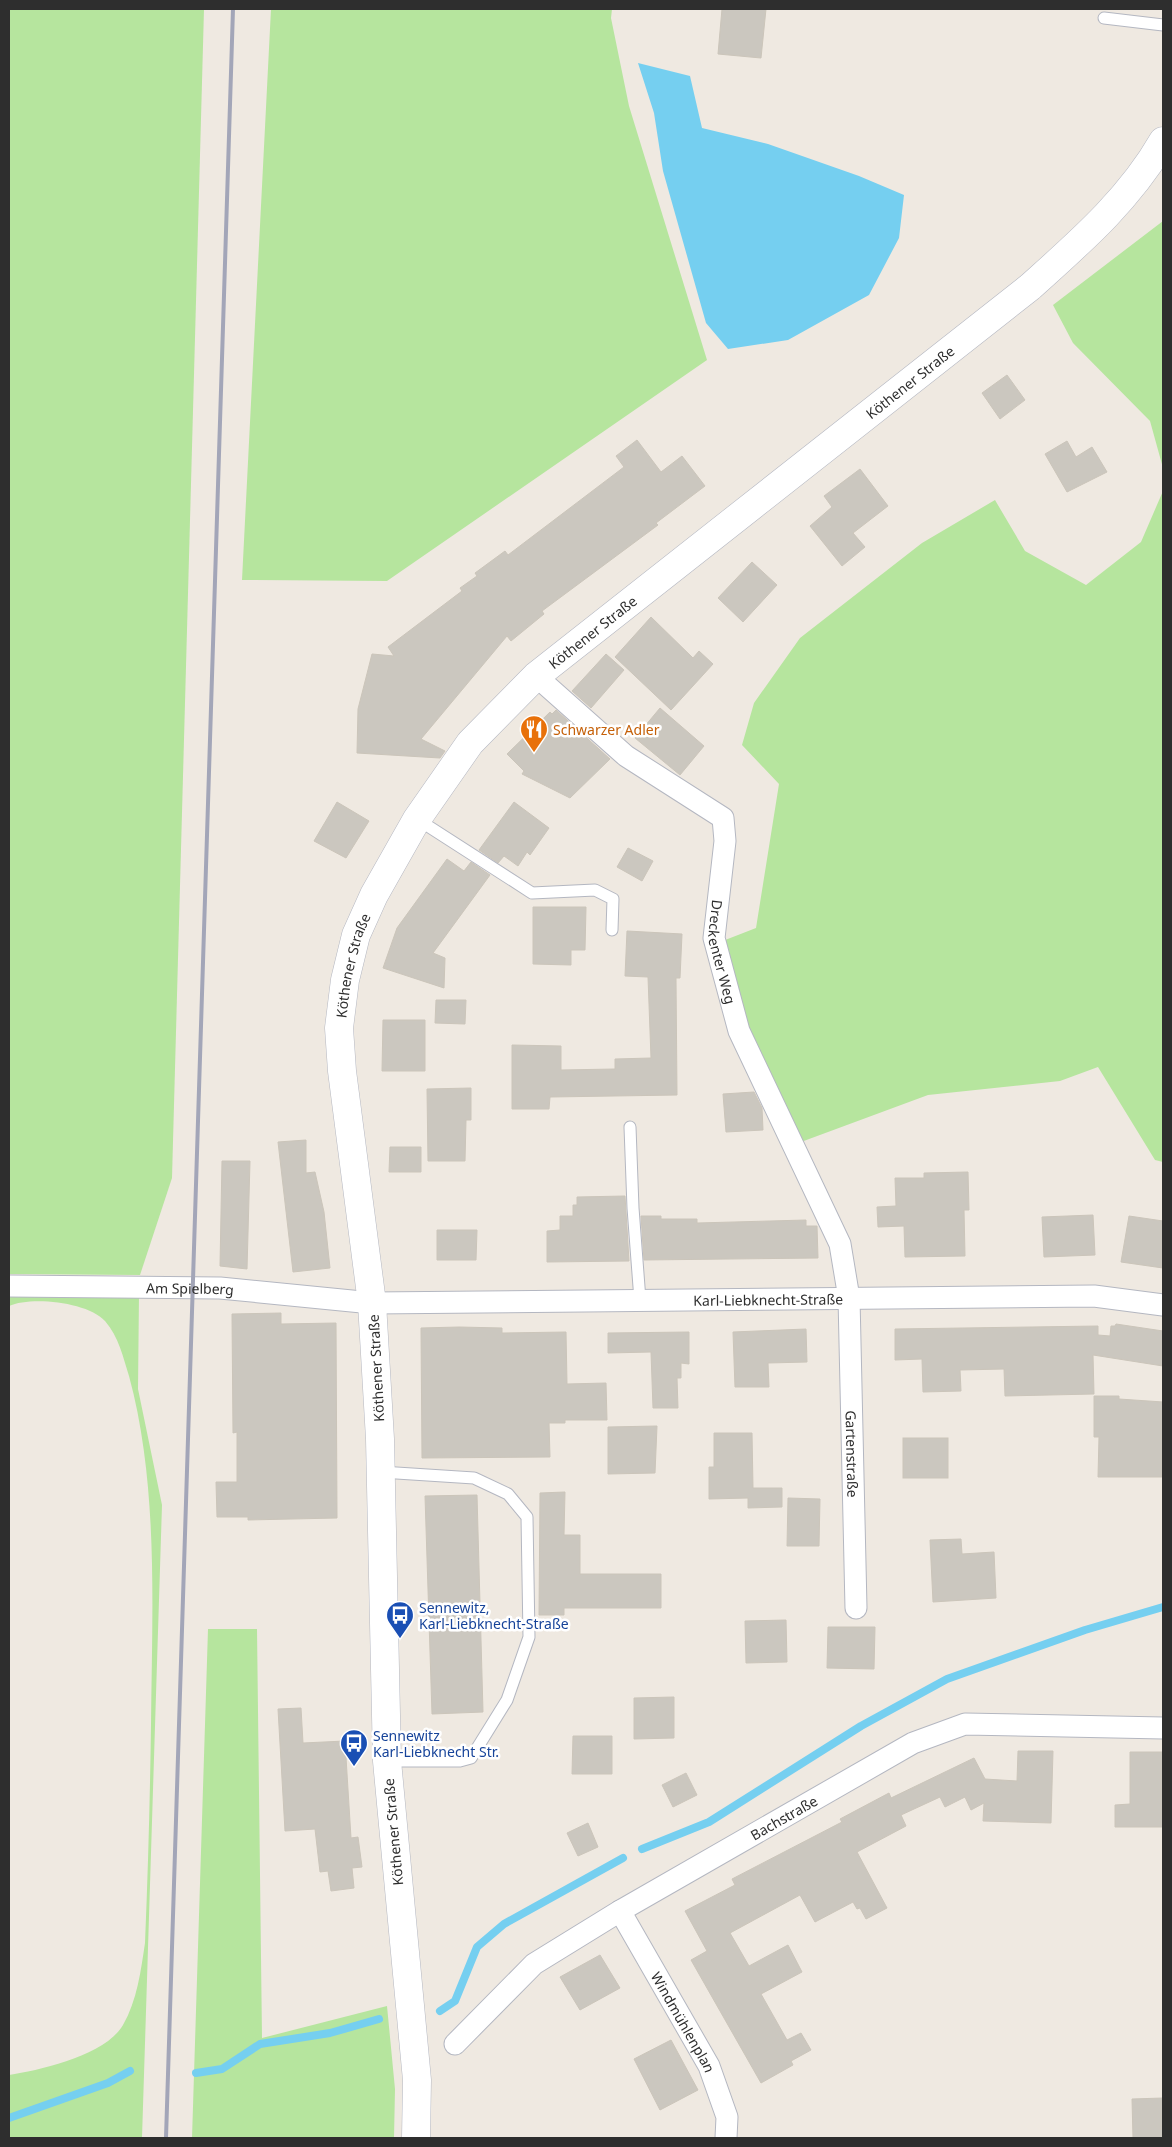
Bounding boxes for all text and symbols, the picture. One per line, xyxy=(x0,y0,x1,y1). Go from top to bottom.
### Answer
street label: Köthener Straße xyxy=(862,341,958,422)
street label: Köthener Straße xyxy=(544,591,641,672)
restaurant icon: Schwarzer Adler xyxy=(519,714,549,753)
place label: Schwarzer Adler xyxy=(553,720,660,739)
street label: Dreckenter Weg xyxy=(705,899,741,1006)
street label: Köthener Straße xyxy=(331,910,374,1019)
street label: Am Spielberg xyxy=(146,1278,235,1299)
street label: Karl-Liebknecht-Straße xyxy=(693,1289,843,1309)
street label: Köthener Straße xyxy=(364,1314,388,1422)
street label: Gartenstraße xyxy=(842,1410,863,1498)
place label: Sennewitz, Karl-Liebknecht-Straße xyxy=(419,1598,569,1633)
bus stop icon: Sennewitz, Karl-Liebknecht-Straße xyxy=(385,1600,415,1639)
place label: Sennewitz Karl-Liebknecht Str. xyxy=(373,1726,499,1761)
bus stop icon: Sennewitz Karl-Liebknecht Str. xyxy=(339,1728,369,1767)
street label: Köthener Straße xyxy=(379,1778,407,1886)
street label: Bachstraße xyxy=(747,1790,821,1844)
street label: Windmühlenplan xyxy=(647,1968,720,2075)

